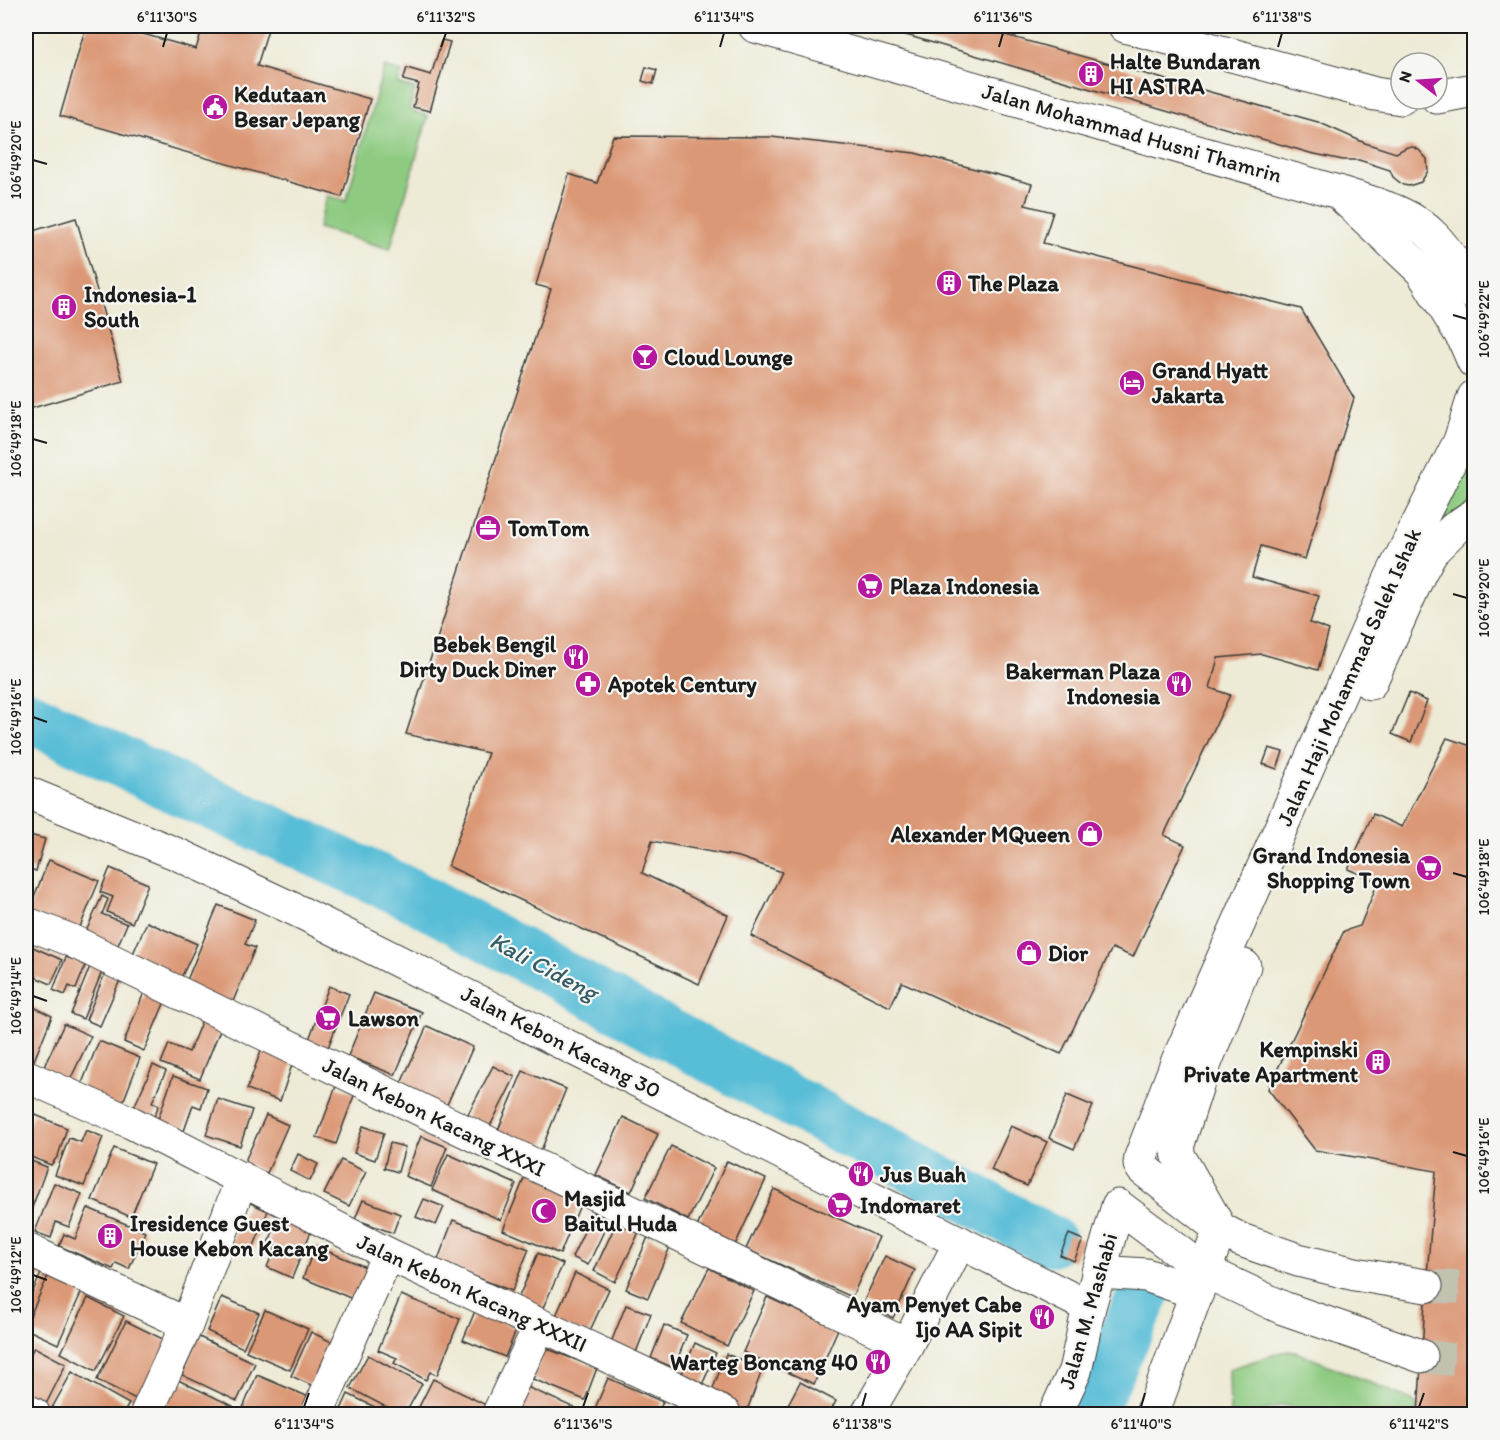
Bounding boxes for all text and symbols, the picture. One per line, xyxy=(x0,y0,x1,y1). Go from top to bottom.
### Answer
text: 6°11'30"S xyxy=(137,8,197,26)
text: 6°11'32"S xyxy=(416,8,476,26)
text: 6°11'34"S xyxy=(694,8,754,26)
text: 6°11'36"S xyxy=(973,8,1033,26)
text: 6°11'38"S xyxy=(1252,8,1312,26)
place label: Halte Bundaran HI ASTRA xyxy=(1110,48,1261,100)
north arrow xyxy=(1389,51,1449,111)
building icon: Halte Bundaran HI ASTRA xyxy=(1076,59,1106,89)
text: N xyxy=(1394,69,1416,85)
street label: Jalan Mohammad Husni Thamrin xyxy=(979,77,1286,189)
place label: Kedutaan Besar Jepang xyxy=(234,81,361,133)
public building icon: Kedutaan Besar Jepang xyxy=(200,92,230,122)
text: 106°49'20"E xyxy=(7,120,25,200)
building icon: The Plaza xyxy=(934,268,964,298)
place label: The Plaza xyxy=(967,270,1059,297)
text: 106°49'22"E xyxy=(1475,280,1493,358)
place label: Indonesia-1 South xyxy=(84,281,197,333)
building icon: Indonesia-1 South xyxy=(49,292,79,322)
bar icon: Cloud Lounge xyxy=(630,342,660,372)
place label: Cloud Lounge xyxy=(664,344,793,371)
place label: Grand Hyatt Jakarta xyxy=(1151,357,1268,409)
hotel icon: Grand Hyatt Jakarta xyxy=(1117,368,1147,398)
text: 106°49'18"E xyxy=(7,400,25,478)
office icon: TomTom xyxy=(473,513,503,543)
place label: TomTom xyxy=(507,515,589,542)
street label: Jalan Haji Mohammad Saleh Ishak xyxy=(1271,523,1427,830)
text: 106°49'20"E xyxy=(1475,558,1493,638)
supermarket icon: Plaza Indonesia xyxy=(855,571,885,601)
place label: Plaza Indonesia xyxy=(890,573,1040,600)
place label: Bebek Bengil Dirty Duck Diner xyxy=(399,631,557,683)
restaurant icon: Bebek Bengil Dirty Duck Diner xyxy=(561,642,591,672)
place label: Bakerman Plaza Indonesia xyxy=(1006,658,1161,710)
pharmacy icon: Apotek Century xyxy=(573,669,603,699)
restaurant icon: Bakerman Plaza Indonesia xyxy=(1164,669,1194,699)
place label: Apotek Century xyxy=(607,671,757,698)
text: 106°49'16"E xyxy=(7,679,25,755)
shop icon: Alexander MQueen xyxy=(1075,819,1105,849)
place label: Alexander MQueen xyxy=(890,821,1071,848)
text: 106°49'18"E xyxy=(1475,838,1493,916)
place label: Grand Indonesia Shopping Town xyxy=(1253,842,1411,894)
supermarket icon: Grand Indonesia Shopping Town xyxy=(1414,853,1444,883)
water label: Kali Cideng xyxy=(485,926,605,1008)
shop icon: Dior xyxy=(1014,938,1044,968)
place label: Dior xyxy=(1048,940,1089,967)
text: 106°49'14"E xyxy=(7,957,25,1035)
street label: Jalan Kebon Kacang 30 xyxy=(457,980,665,1104)
supermarket icon: Lawson xyxy=(313,1003,343,1033)
place label: Lawson xyxy=(348,1005,420,1032)
place label: Kempinski Private Apartment xyxy=(1184,1036,1359,1088)
building icon: Kempinski Private Apartment xyxy=(1363,1047,1393,1077)
street label: Jalan Kebon Kacang XXXI xyxy=(318,1051,550,1183)
text: 106°49'16"E xyxy=(1475,1118,1493,1194)
restaurant icon: Jus Buah xyxy=(846,1159,876,1189)
place label: Jus Buah xyxy=(879,1161,967,1188)
place label: Masjid Baitul Huda xyxy=(564,1185,677,1237)
supermarket icon: Indomaret xyxy=(825,1190,855,1220)
place label: Indomaret xyxy=(860,1192,961,1219)
mosque icon: Masjid Baitul Huda xyxy=(529,1196,559,1226)
place label: Iresidence Guest House Kebon Kacang xyxy=(130,1210,329,1262)
building icon: Iresidence Guest House Kebon Kacang xyxy=(95,1221,125,1251)
street label: Jalan Kebon Kacang XXXII xyxy=(353,1228,591,1358)
street label: Jalan M. Mashabi xyxy=(1053,1230,1123,1392)
text: 106°49'12"E xyxy=(7,1237,25,1313)
place label: Ayam Penyet Cabe Ijo AA Sipit xyxy=(846,1291,1023,1343)
restaurant icon: Ayam Penyet Cabe Ijo AA Sipit xyxy=(1027,1302,1057,1332)
restaurant icon: Warteg Boncang 40 xyxy=(863,1347,893,1377)
place label: Warteg Boncang 40 xyxy=(670,1349,858,1376)
text: 6°11'34"S xyxy=(274,1415,334,1433)
text: 6°11'36"S xyxy=(553,1415,613,1433)
text: 6°11'38"S xyxy=(832,1415,892,1433)
text: 6°11'40"S xyxy=(1110,1415,1172,1433)
text: 6°11'42"S xyxy=(1389,1415,1449,1433)

